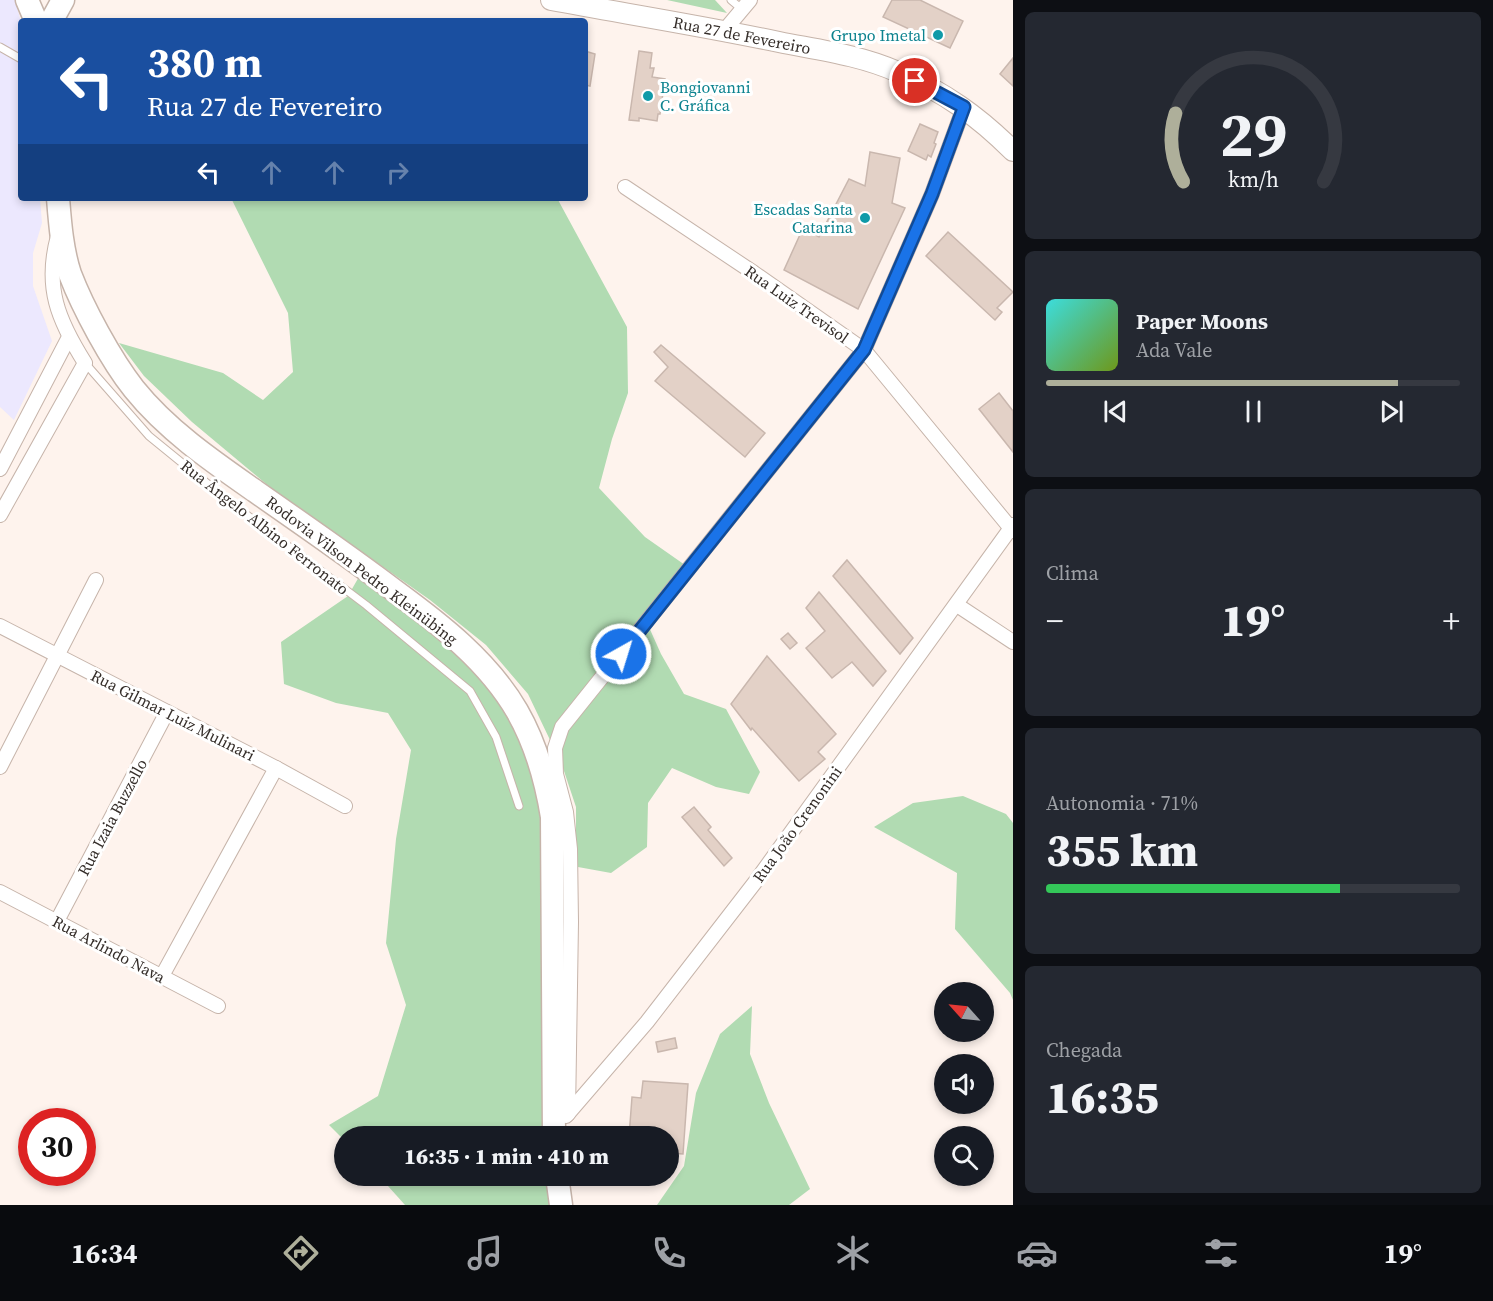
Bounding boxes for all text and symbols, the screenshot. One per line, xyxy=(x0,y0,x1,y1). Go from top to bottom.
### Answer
street label: Rua 27 de Fevereiro xyxy=(671,11,813,59)
place label: Grupo Imetal xyxy=(831,24,926,46)
marker: Grupo Imetal xyxy=(931,28,945,42)
text: 380 m xyxy=(147,33,262,91)
icon: left xyxy=(48,42,126,120)
pin xyxy=(889,55,940,106)
icon: arrive xyxy=(898,64,931,97)
place label: Bongiovanni C. Gráfica xyxy=(660,76,751,116)
text: Rua 27 de Fevereiro xyxy=(147,88,383,125)
marker: Bongiovanni C. Gráfica xyxy=(641,89,655,103)
text: 29 xyxy=(1219,91,1287,177)
icon: left xyxy=(192,156,225,189)
icon: ahead xyxy=(255,156,288,189)
icon: ahead xyxy=(318,156,351,189)
icon: right xyxy=(381,156,414,189)
text: km/h xyxy=(1227,166,1279,195)
place label: Escadas Santa Catarina xyxy=(754,198,854,238)
marker: Escadas Santa Catarina xyxy=(858,211,872,225)
street label: Rua Luiz Trevisol xyxy=(741,260,854,348)
text: Paper Moons xyxy=(1136,306,1268,336)
text: Ada Vale xyxy=(1136,336,1212,364)
icon: previous xyxy=(1099,395,1132,428)
icon: pause xyxy=(1237,395,1270,428)
icon: next xyxy=(1375,395,1408,428)
street label: Rua Ângelo Albino Ferronato xyxy=(176,454,354,600)
street label: Rodovia Vilson Pedro Kleinübing xyxy=(262,491,462,649)
text: Clima xyxy=(1046,559,1099,587)
text: 19° xyxy=(1221,589,1285,651)
text: − xyxy=(1046,598,1064,643)
text: + xyxy=(1442,598,1460,643)
position arrow xyxy=(589,622,653,686)
street label: Rua Gilmar Luiz Mulinari xyxy=(87,664,259,766)
street label: Rua Izaia Buzzello xyxy=(72,755,152,879)
street label: Rua João Crenonini xyxy=(747,761,847,887)
text: Autonomia · 71% xyxy=(1046,789,1198,817)
text: 355 km xyxy=(1046,819,1198,881)
street label: Rua Arlindo Nava xyxy=(49,910,170,988)
north arrow xyxy=(934,982,994,1042)
map controls xyxy=(934,982,994,1186)
text: Chegada xyxy=(1046,1036,1122,1064)
button: sound xyxy=(934,1054,994,1114)
text: 16:35 xyxy=(1046,1066,1159,1128)
speed limit sign: 30 xyxy=(18,1108,96,1186)
button: search xyxy=(934,1126,994,1186)
text: 16:35 · 1 min · 410 m xyxy=(404,1141,609,1171)
icon: directions xyxy=(280,1232,322,1274)
icon: music xyxy=(464,1232,506,1274)
icon: phone xyxy=(648,1232,690,1274)
icon: climate xyxy=(832,1232,874,1274)
icon: car xyxy=(1016,1232,1058,1274)
icon: filters xyxy=(1200,1232,1242,1274)
text: 16:34 xyxy=(71,1235,138,1272)
text: 19° xyxy=(1384,1235,1422,1272)

